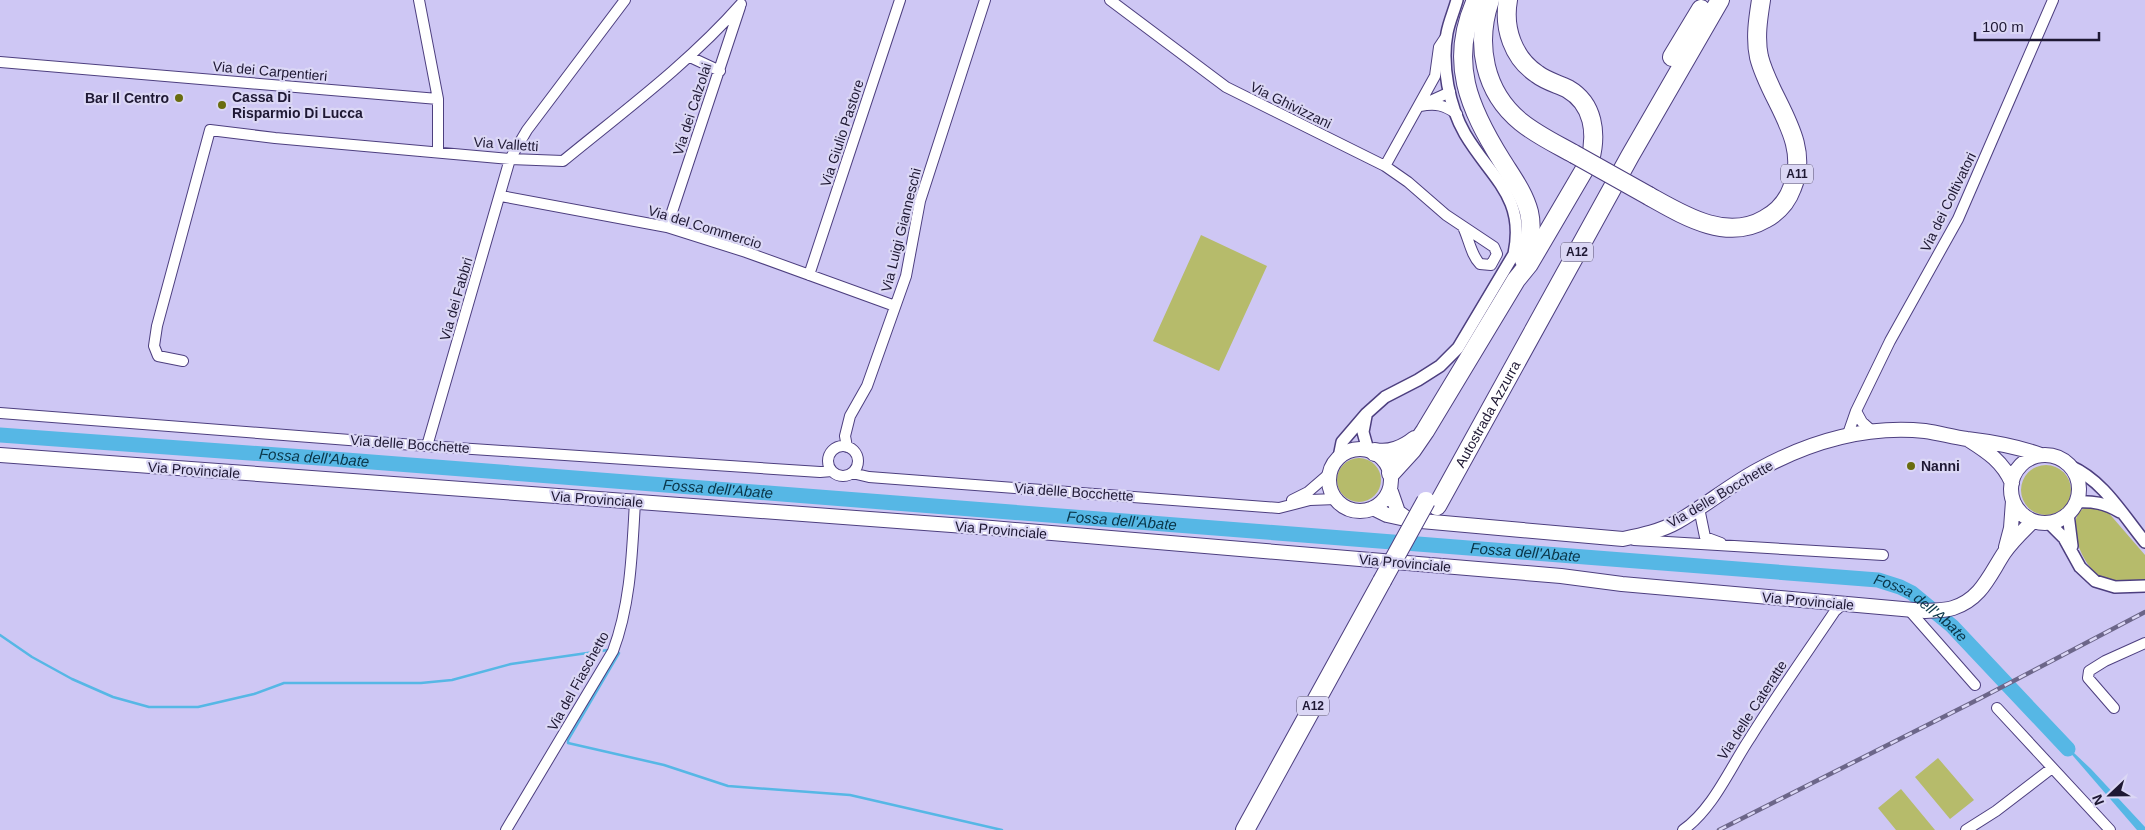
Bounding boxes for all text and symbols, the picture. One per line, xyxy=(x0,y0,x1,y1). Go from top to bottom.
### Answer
scale bar xyxy=(1975,10,2099,42)
text: 100 m xyxy=(1982,18,2024,35)
street label: Via dei Carpentieri xyxy=(212,58,328,84)
street label: Via dei Calzolai xyxy=(670,61,714,157)
street label: Via Giulio Pastore xyxy=(817,77,867,189)
street label: Via Ghivizzani xyxy=(1248,78,1334,132)
place label: Cassa Di Risparmio Di Lucca xyxy=(232,89,363,121)
place label: Bar Il Centro xyxy=(85,90,169,106)
marker: Bar Il Centro xyxy=(173,92,185,104)
marker: Cassa Di Risparmio Di Lucca xyxy=(216,99,228,111)
street label: Via Valletti xyxy=(473,134,539,154)
street label: Via dei Coltivatori xyxy=(1917,150,1979,254)
road number: A11 xyxy=(1781,164,1813,183)
street label: Via Luigi Gianneschi xyxy=(878,166,924,294)
street label: Via del Commercio xyxy=(646,202,764,252)
road number: A12 xyxy=(1561,242,1593,262)
street label: Via dei Fabbri xyxy=(436,255,476,343)
street label: Autostrada Azzurra xyxy=(1452,358,1524,470)
street label: Via delle Bocchette xyxy=(350,432,470,456)
water label: Fossa dell'Abate xyxy=(258,445,370,470)
street label: Via delle Bocchette xyxy=(1664,457,1776,531)
place label: Nanni xyxy=(1921,458,1960,474)
street label: Via Provinciale xyxy=(147,459,241,481)
marker: Nanni xyxy=(1905,460,1917,472)
water label: Fossa dell'Abate xyxy=(662,476,774,501)
street label: Via delle Bocchette xyxy=(1014,480,1134,504)
street label: Via Provinciale xyxy=(550,488,644,510)
water label: Fossa dell'Abate xyxy=(1066,507,1178,533)
street label: Via Provinciale xyxy=(954,518,1048,542)
water label: Fossa dell'Abate xyxy=(1470,539,1581,565)
street label: Via Provinciale xyxy=(1358,551,1452,575)
water label: Fossa dell'Abate xyxy=(1872,570,1971,645)
street label: Via Provinciale xyxy=(1761,589,1855,613)
street label: Via del Fiaschetto xyxy=(544,628,612,733)
street label: Via delle Cateratte xyxy=(1714,657,1790,763)
road number: A12 xyxy=(1297,696,1329,716)
north arrow xyxy=(2085,770,2135,820)
text: N xyxy=(2089,792,2107,808)

